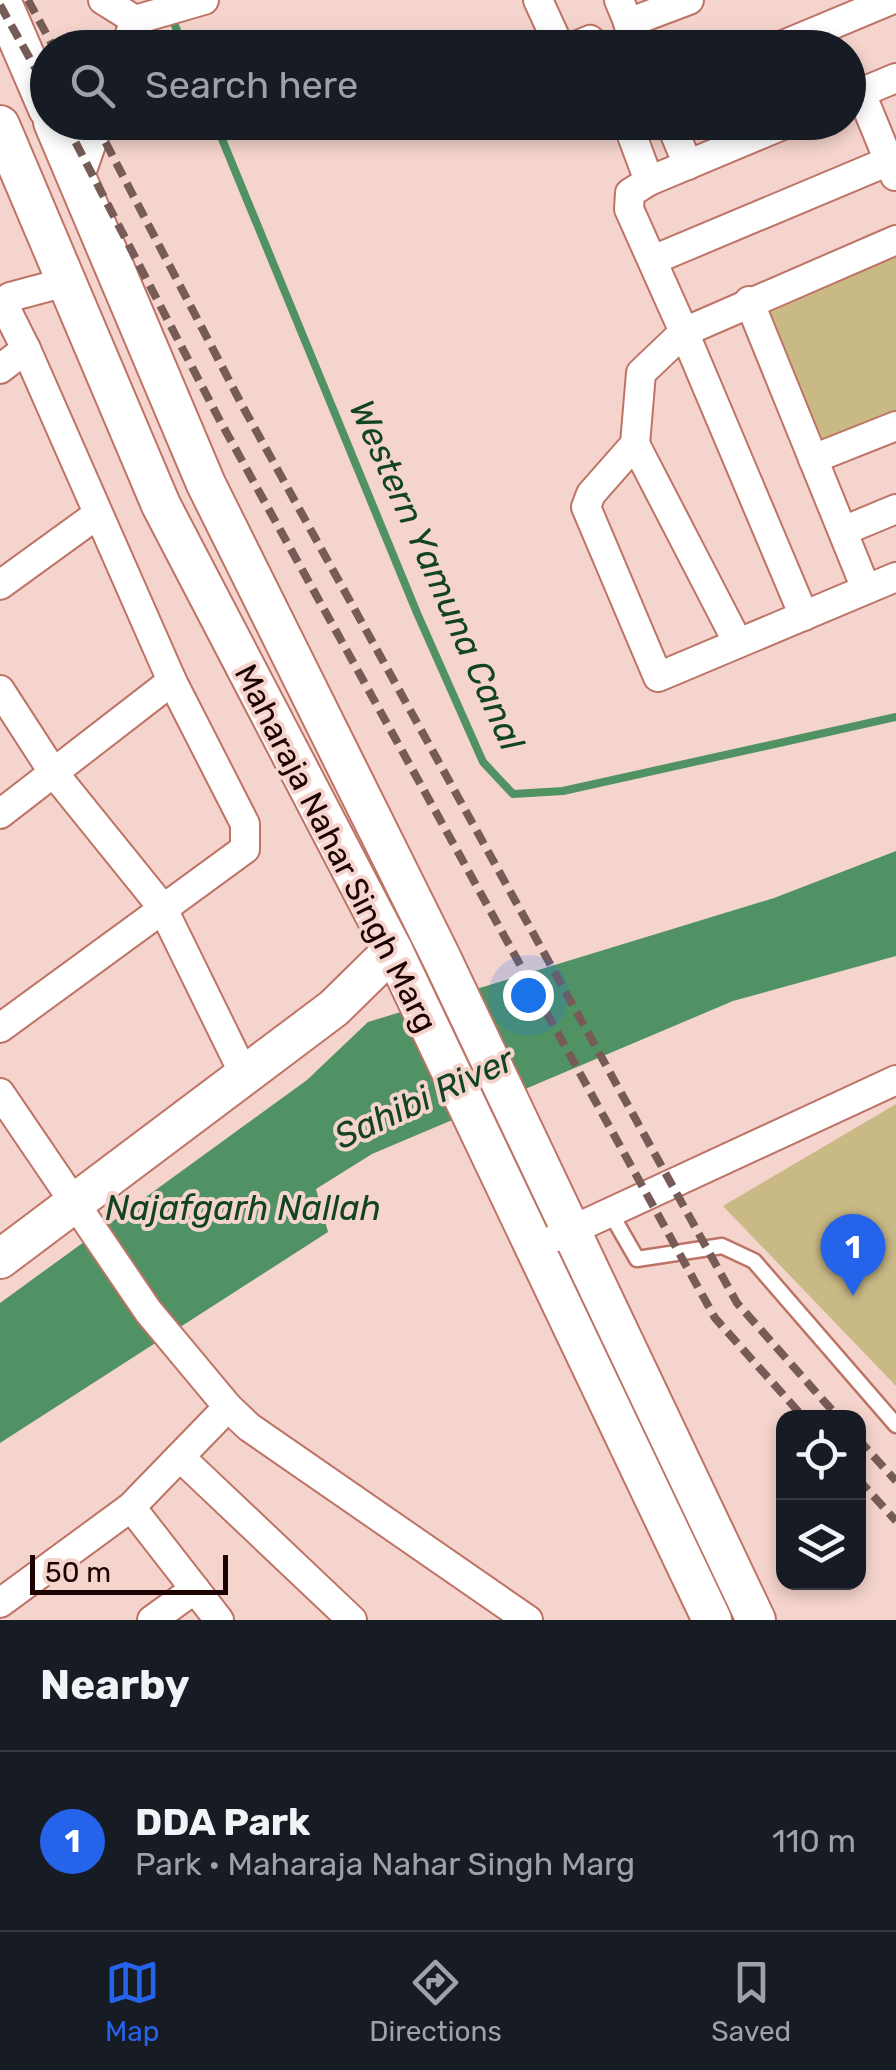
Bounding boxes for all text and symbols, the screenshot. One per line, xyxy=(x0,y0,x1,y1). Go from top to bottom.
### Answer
search box xyxy=(30,30,866,140)
icon: search xyxy=(65,58,120,113)
text: Search here xyxy=(145,62,358,108)
water label: Western Yamuna Canal xyxy=(341,393,534,757)
street label: Maharaja Nahar Singh Marg xyxy=(227,658,445,1038)
your location xyxy=(503,970,554,1021)
water label: Sahibi River xyxy=(328,1037,522,1158)
water label: Najafgarh Nallah xyxy=(105,1187,381,1229)
pin: 1 xyxy=(820,1214,886,1296)
map controls xyxy=(776,1410,866,1590)
button: locate xyxy=(776,1410,866,1500)
button: layers xyxy=(776,1500,866,1590)
scale bar xyxy=(30,1550,228,1594)
text: 50 m xyxy=(45,1556,111,1589)
text: Nearby xyxy=(40,1660,190,1710)
text: DDA Park xyxy=(135,1799,310,1845)
text: 1 xyxy=(65,1822,80,1860)
text: 110 m xyxy=(772,1822,856,1860)
text: Park · Maharaja Nahar Singh Marg xyxy=(135,1845,635,1883)
tab: Map xyxy=(105,1955,160,2048)
tab: Directions xyxy=(369,1955,502,2048)
tab: Saved xyxy=(711,1955,791,2048)

